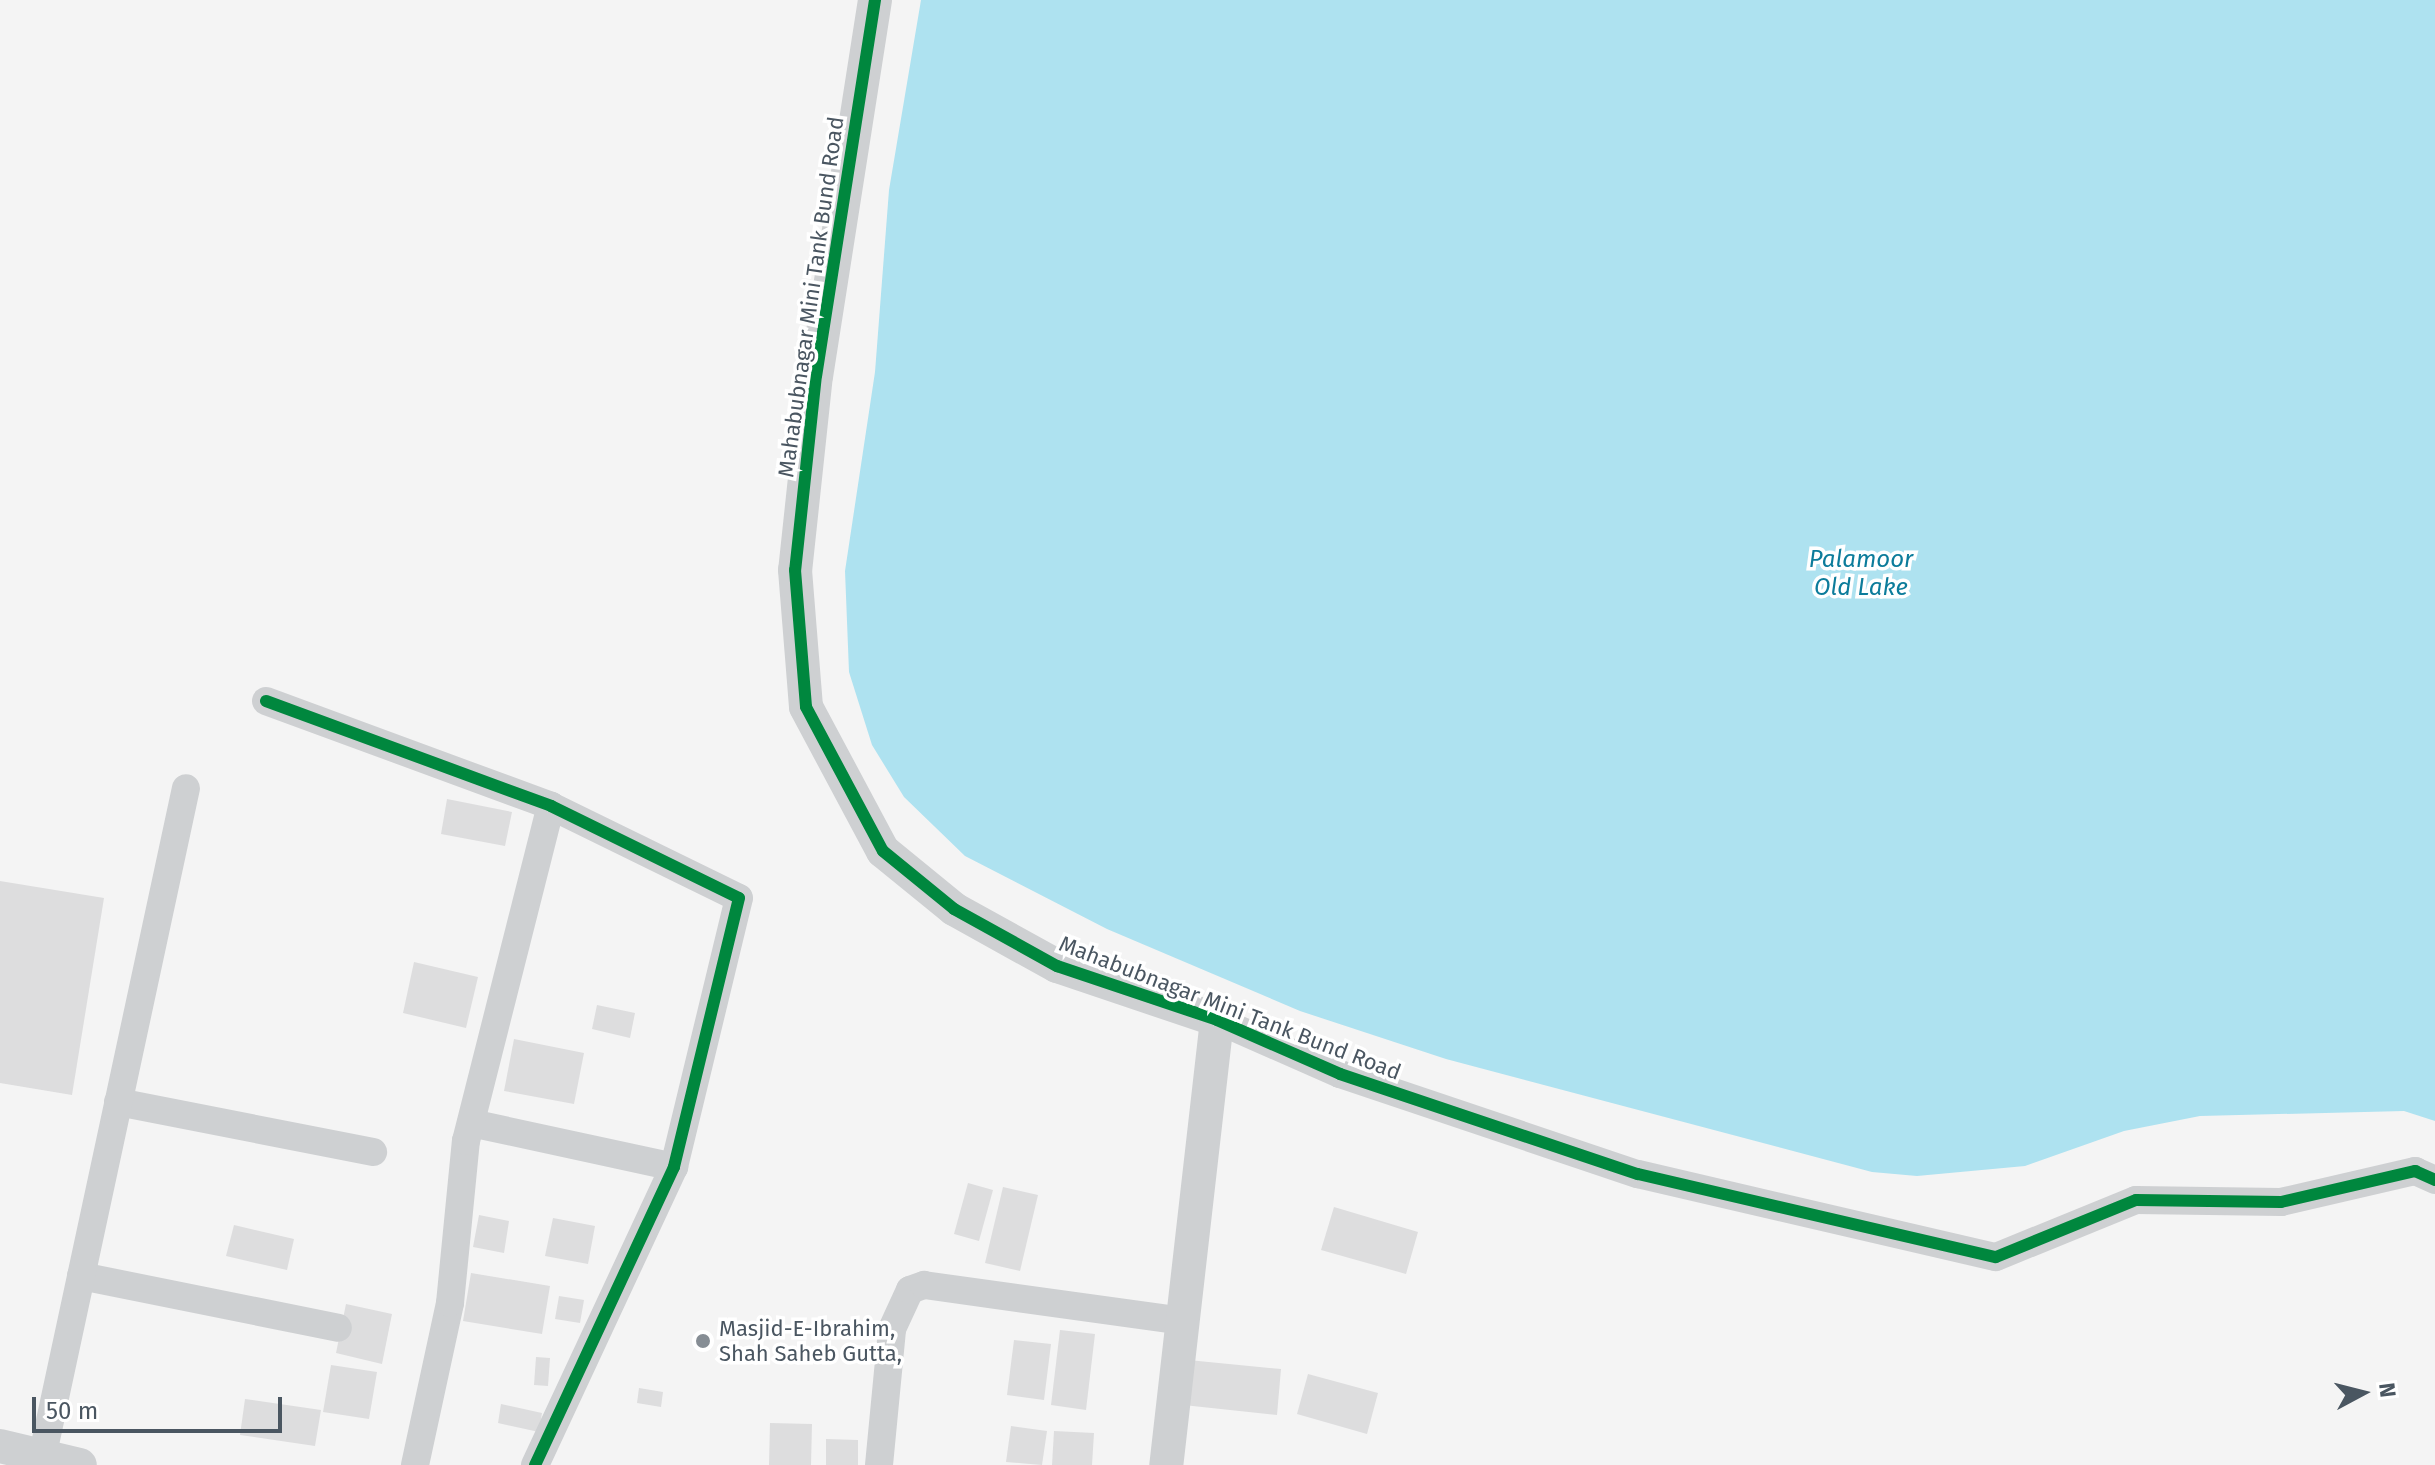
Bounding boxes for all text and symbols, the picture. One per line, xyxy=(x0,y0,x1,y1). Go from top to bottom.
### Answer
street label: Mahabubnagar Mini Tank Bund Road xyxy=(773,115,849,479)
water label: Palamoor Old Lake xyxy=(1809,546,1913,602)
street label: Mahabubnagar Mini Tank Bund Road xyxy=(1055,930,1405,1086)
place label: Masjid-E-Ibrahim, Shah Saheb Gutta, xyxy=(719,1315,902,1366)
marker: Masjid-E-Ibrahim, Shah Saheb Gutta, xyxy=(694,1332,712,1350)
north arrow xyxy=(2323,1353,2403,1433)
scale bar xyxy=(36,1381,286,1431)
text: N xyxy=(2373,1381,2402,1399)
text: 50 m xyxy=(46,1397,98,1425)

